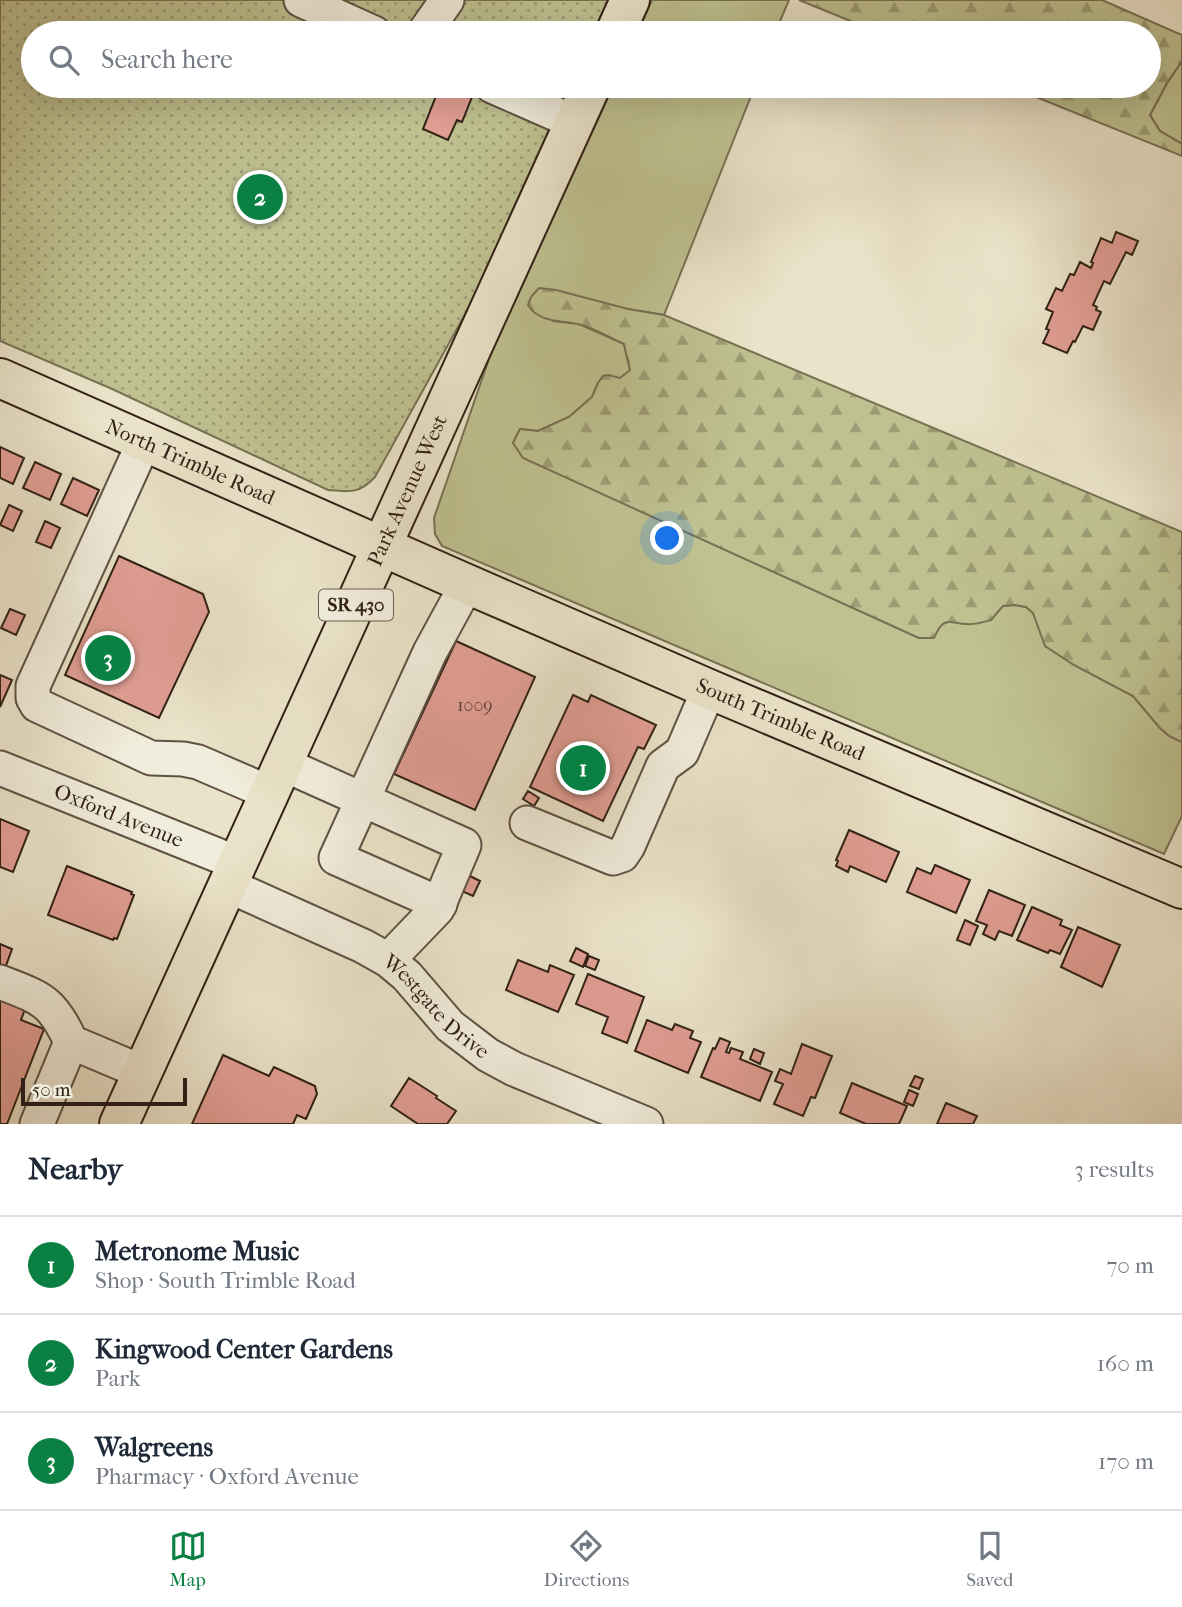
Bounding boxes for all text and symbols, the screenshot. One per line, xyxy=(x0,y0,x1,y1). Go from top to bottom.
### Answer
search box xyxy=(21,21,1161,98)
icon: search xyxy=(45,41,83,79)
text: Search here xyxy=(101,44,233,75)
pin: 2 xyxy=(237,171,283,223)
street label: Park Avenue West xyxy=(362,411,452,570)
street label: North Trimble Road xyxy=(102,414,279,510)
your location xyxy=(650,521,684,555)
road number: SR 430 xyxy=(319,590,393,620)
pin: 3 xyxy=(85,632,131,684)
street label: South Trimble Road xyxy=(693,673,869,766)
house number: 1009 xyxy=(457,695,493,716)
pin: 1 xyxy=(560,742,606,794)
street label: Oxford Avenue xyxy=(51,779,187,852)
street label: Westgate Drive xyxy=(378,949,494,1064)
scale bar xyxy=(21,1075,187,1107)
text: 50 m xyxy=(32,1079,71,1101)
text: Nearby xyxy=(28,1152,123,1187)
text: 3 results xyxy=(1074,1156,1154,1183)
text: Metronome Music xyxy=(95,1236,299,1267)
text: 1 xyxy=(47,1252,55,1279)
text: 70 m xyxy=(1106,1252,1154,1279)
text: Shop · South Trimble Road xyxy=(95,1267,356,1294)
text: Kingwood Center Gardens xyxy=(95,1334,393,1365)
text: 2 xyxy=(45,1350,57,1377)
text: 160 m xyxy=(1097,1350,1154,1377)
text: Park xyxy=(95,1365,141,1392)
text: Walgreens xyxy=(95,1432,213,1463)
text: 3 xyxy=(46,1448,56,1475)
text: 170 m xyxy=(1098,1448,1154,1475)
text: Pharmacy · Oxford Avenue xyxy=(95,1463,359,1490)
tab: Map xyxy=(169,1527,207,1591)
tab: Directions xyxy=(544,1527,629,1591)
tab: Saved xyxy=(966,1527,1013,1591)

